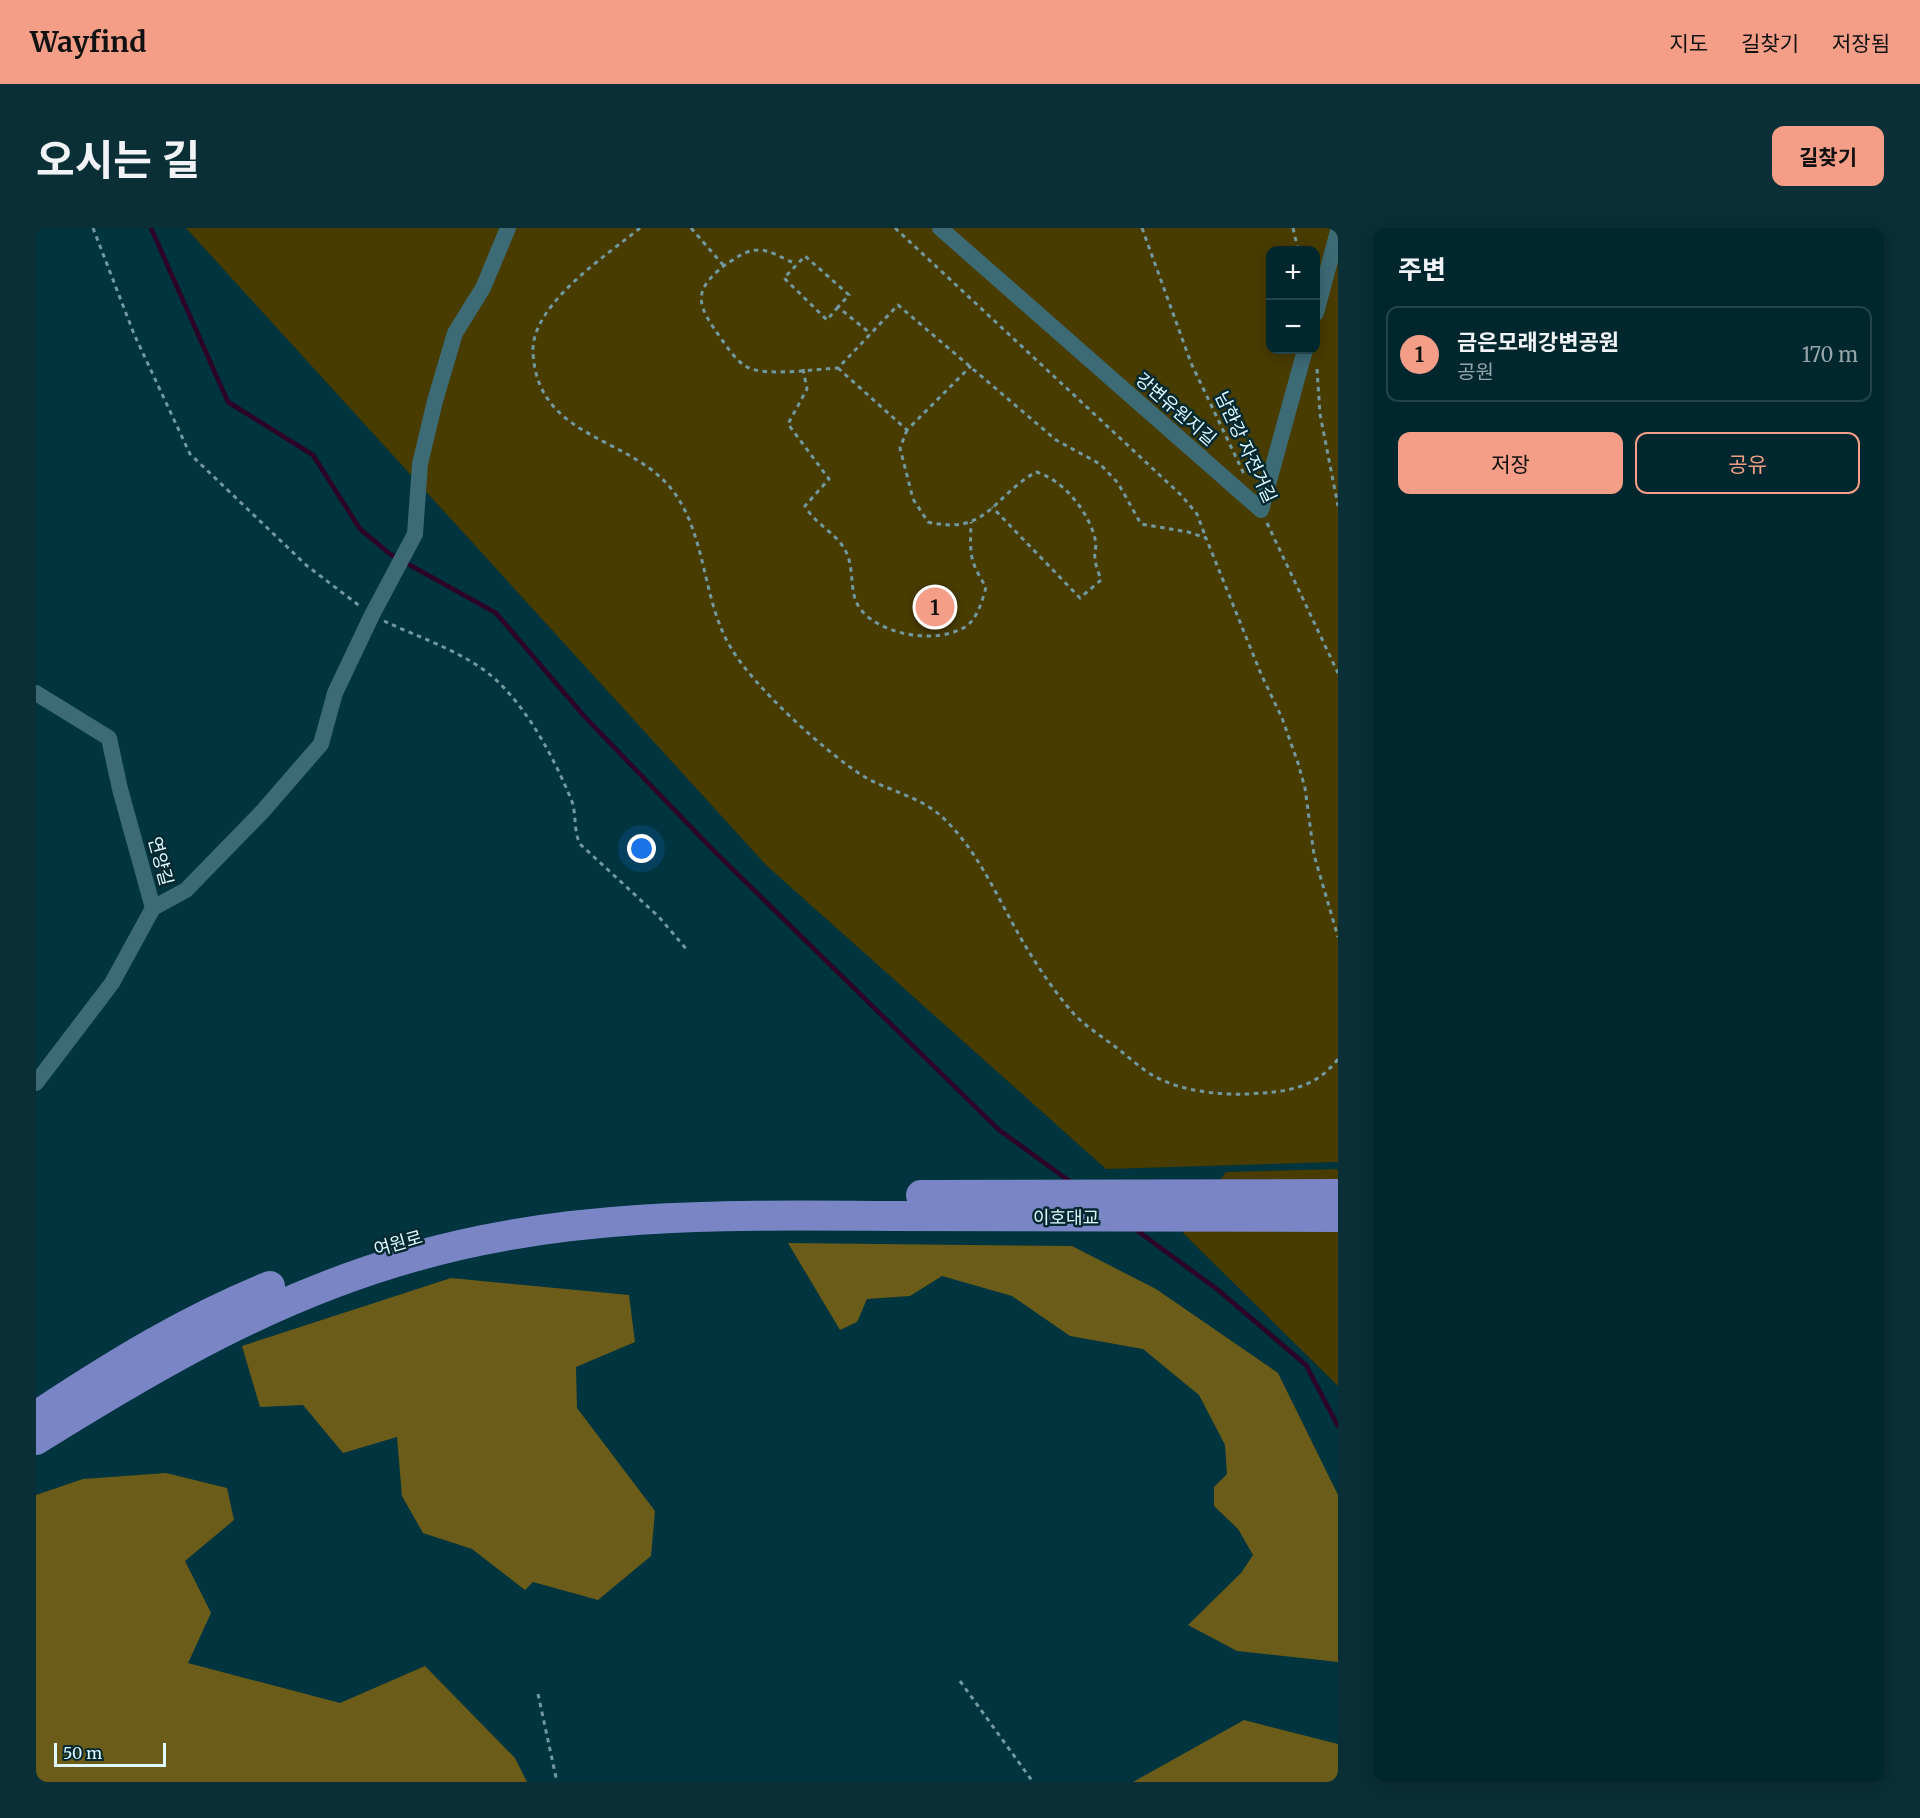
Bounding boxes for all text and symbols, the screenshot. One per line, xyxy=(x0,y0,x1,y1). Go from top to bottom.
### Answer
text: Wayfind xyxy=(30,24,146,60)
text: 지도 xyxy=(1669,30,1708,57)
text: 길찾기 xyxy=(1741,30,1799,57)
text: 저장됨 xyxy=(1832,30,1890,57)
button: 길찾기 xyxy=(1772,126,1884,186)
text: 오시는 길 xyxy=(36,134,201,186)
map controls xyxy=(1266,246,1320,354)
button: + xyxy=(1266,246,1320,300)
text: 주변 xyxy=(1398,253,1446,286)
button: − xyxy=(1266,300,1320,354)
text: 금은모래강변공원 xyxy=(1457,328,1619,356)
text: 1 xyxy=(1415,342,1424,367)
text: 170 m xyxy=(1802,342,1858,367)
text: 공원 xyxy=(1457,359,1494,384)
street label: 강변유원지길 xyxy=(1131,368,1221,450)
street label: 남한강 자전거길 xyxy=(1210,388,1282,506)
button: 저장 xyxy=(1398,432,1623,494)
button: 공유 xyxy=(1635,432,1860,494)
pin: 1 xyxy=(916,584,954,629)
street label: 연양길 xyxy=(143,834,179,888)
your location xyxy=(627,834,656,863)
street label: 이호대교 xyxy=(1033,1206,1099,1229)
street label: 여원로 xyxy=(371,1225,425,1261)
scale bar xyxy=(54,1740,166,1768)
text: 50 m xyxy=(63,1743,102,1763)

